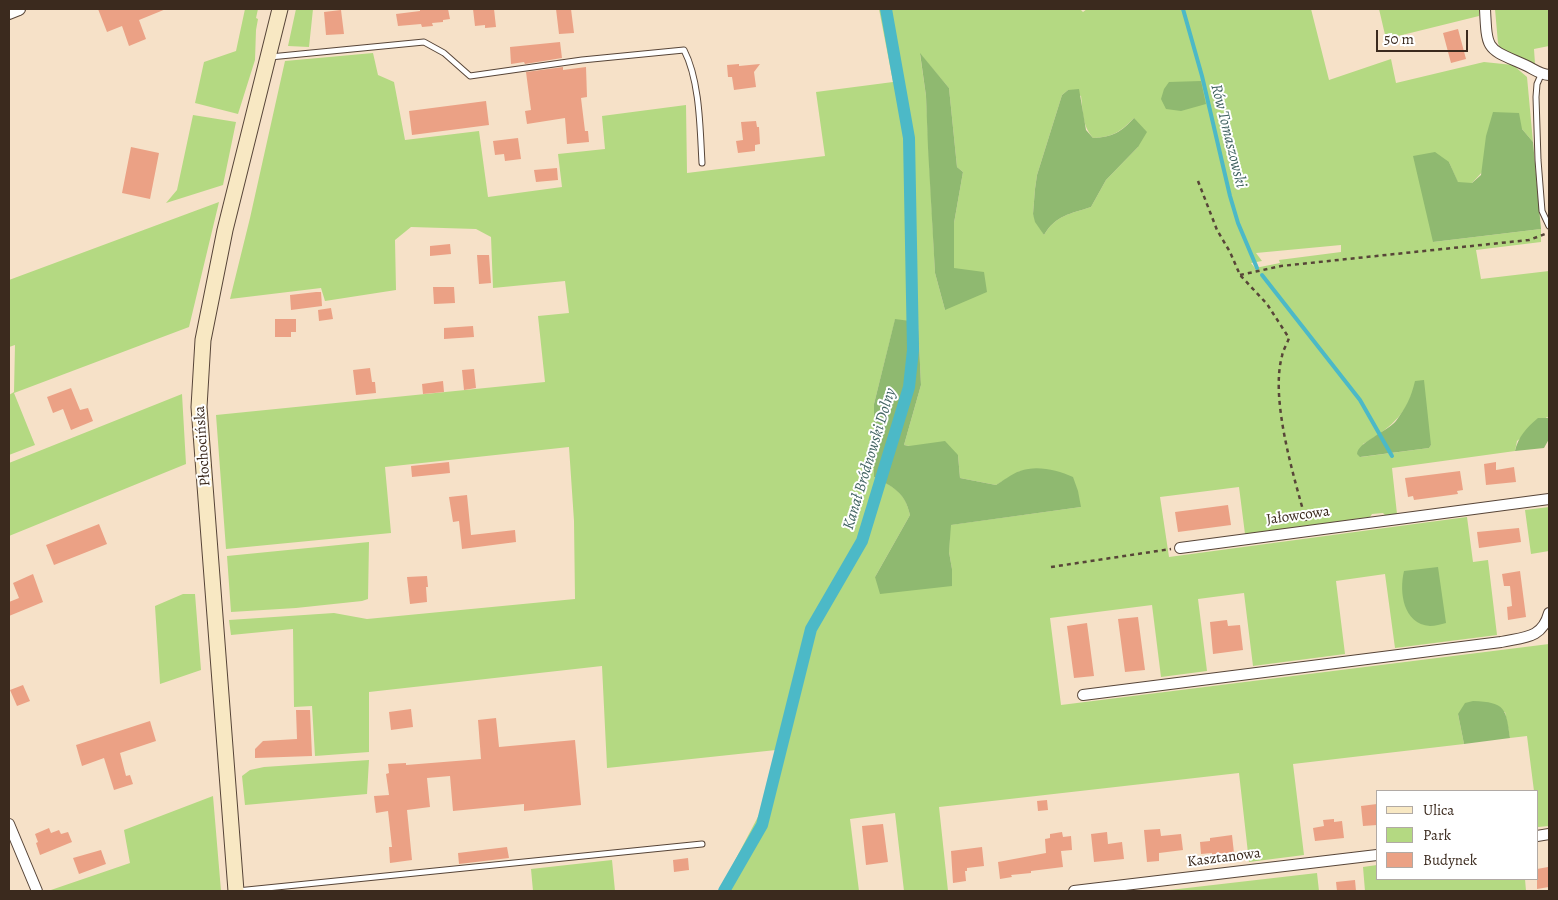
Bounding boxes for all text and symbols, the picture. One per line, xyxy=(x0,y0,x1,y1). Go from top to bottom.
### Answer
scale bar xyxy=(1378,20,1470,52)
text: 50 m xyxy=(1384,29,1414,49)
water label: Rów Tomaszowski xyxy=(1206,82,1250,190)
water label: Kanał Bródnowski Dolny xyxy=(839,386,901,532)
street label: Płochocińska xyxy=(191,405,215,487)
street label: Jałowcowa xyxy=(1265,503,1331,529)
legend xyxy=(1376,790,1538,880)
text: Ulica xyxy=(1423,800,1454,820)
text: Park xyxy=(1423,825,1451,845)
street label: Kasztanowa xyxy=(1186,845,1262,871)
text: Budynek xyxy=(1423,850,1477,870)

